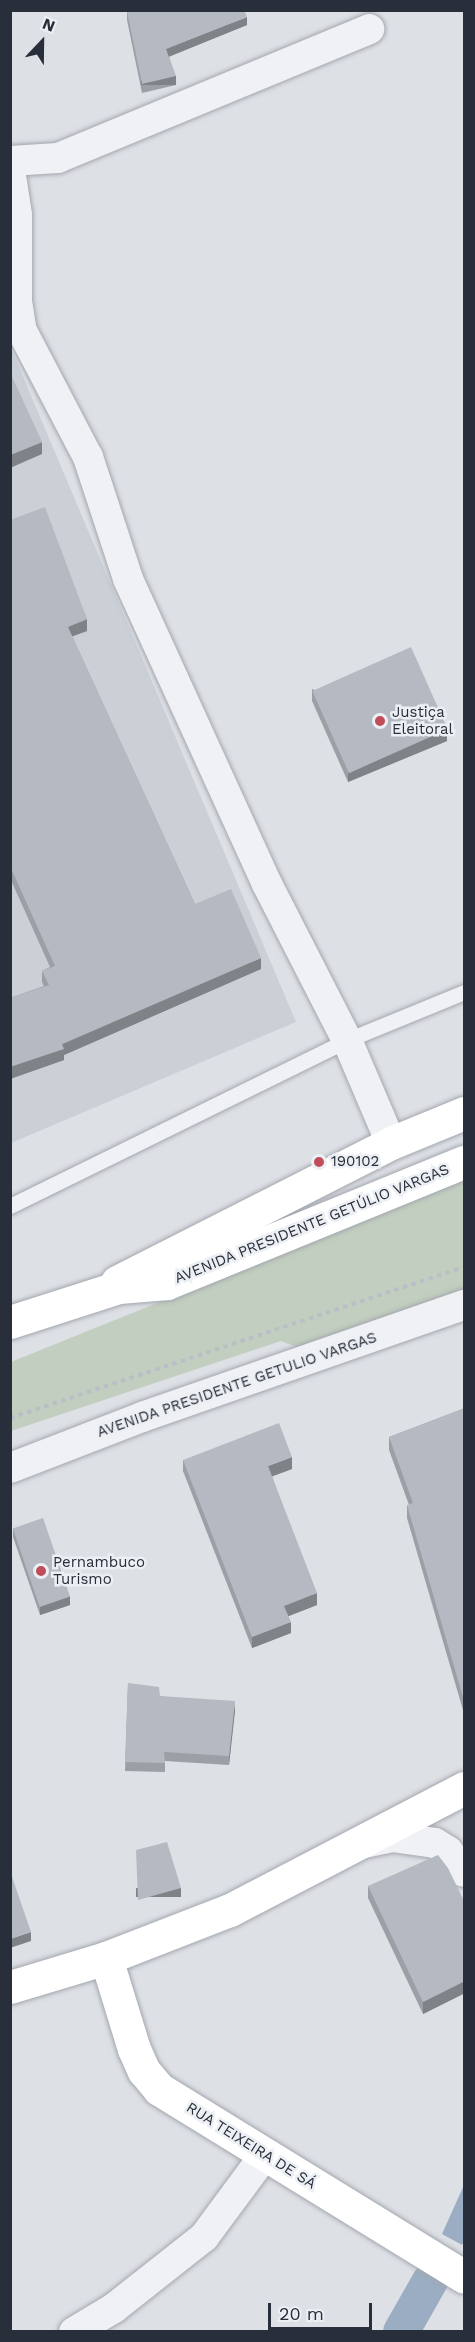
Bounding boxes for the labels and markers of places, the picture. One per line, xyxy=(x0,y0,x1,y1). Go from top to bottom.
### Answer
place label: Justiça Eleitoral xyxy=(392,703,453,738)
marker: Justiça Eleitoral xyxy=(373,714,387,728)
place label: 190102 xyxy=(331,1153,379,1171)
marker: 190102 xyxy=(312,1155,326,1169)
place label: Pernambuco Turismo xyxy=(53,1553,145,1588)
marker: Pernambuco Turismo xyxy=(34,1564,48,1578)

